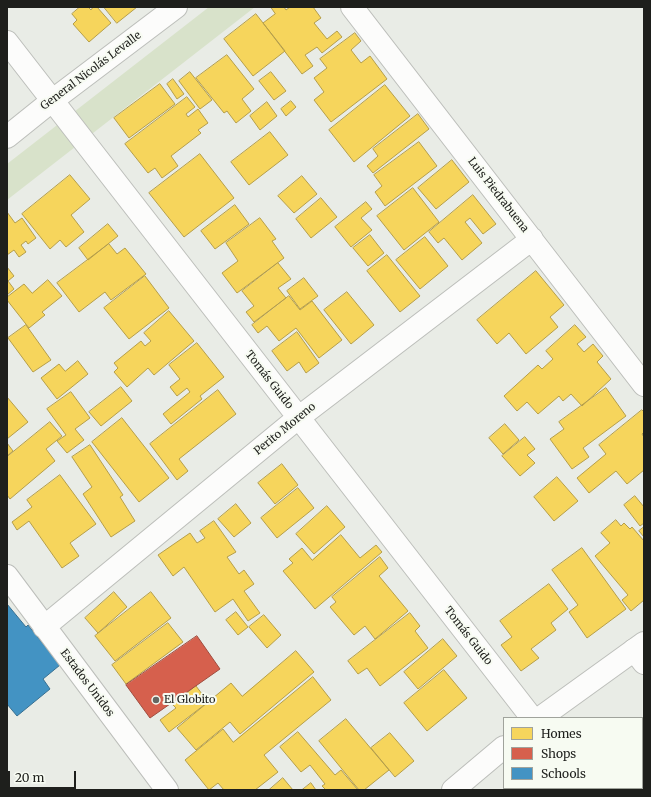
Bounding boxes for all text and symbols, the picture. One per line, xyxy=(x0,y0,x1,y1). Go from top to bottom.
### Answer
street label: General Nicolás Levalle xyxy=(38,29,144,113)
street label: Luis Piedrabuena xyxy=(465,155,531,235)
street label: Tomás Guido xyxy=(242,348,296,412)
street label: Perito Moreno xyxy=(252,400,318,458)
street label: Tomás Guido xyxy=(441,604,495,668)
street label: Estados Unidos xyxy=(57,647,117,719)
place label: El Globito xyxy=(164,693,215,707)
marker: El Globito xyxy=(151,695,161,705)
legend xyxy=(503,717,643,789)
text: Homes xyxy=(541,726,582,741)
text: Shops xyxy=(541,746,576,761)
scale bar xyxy=(10,763,78,789)
text: Schools xyxy=(541,766,586,781)
text: 20 m xyxy=(15,770,44,785)

